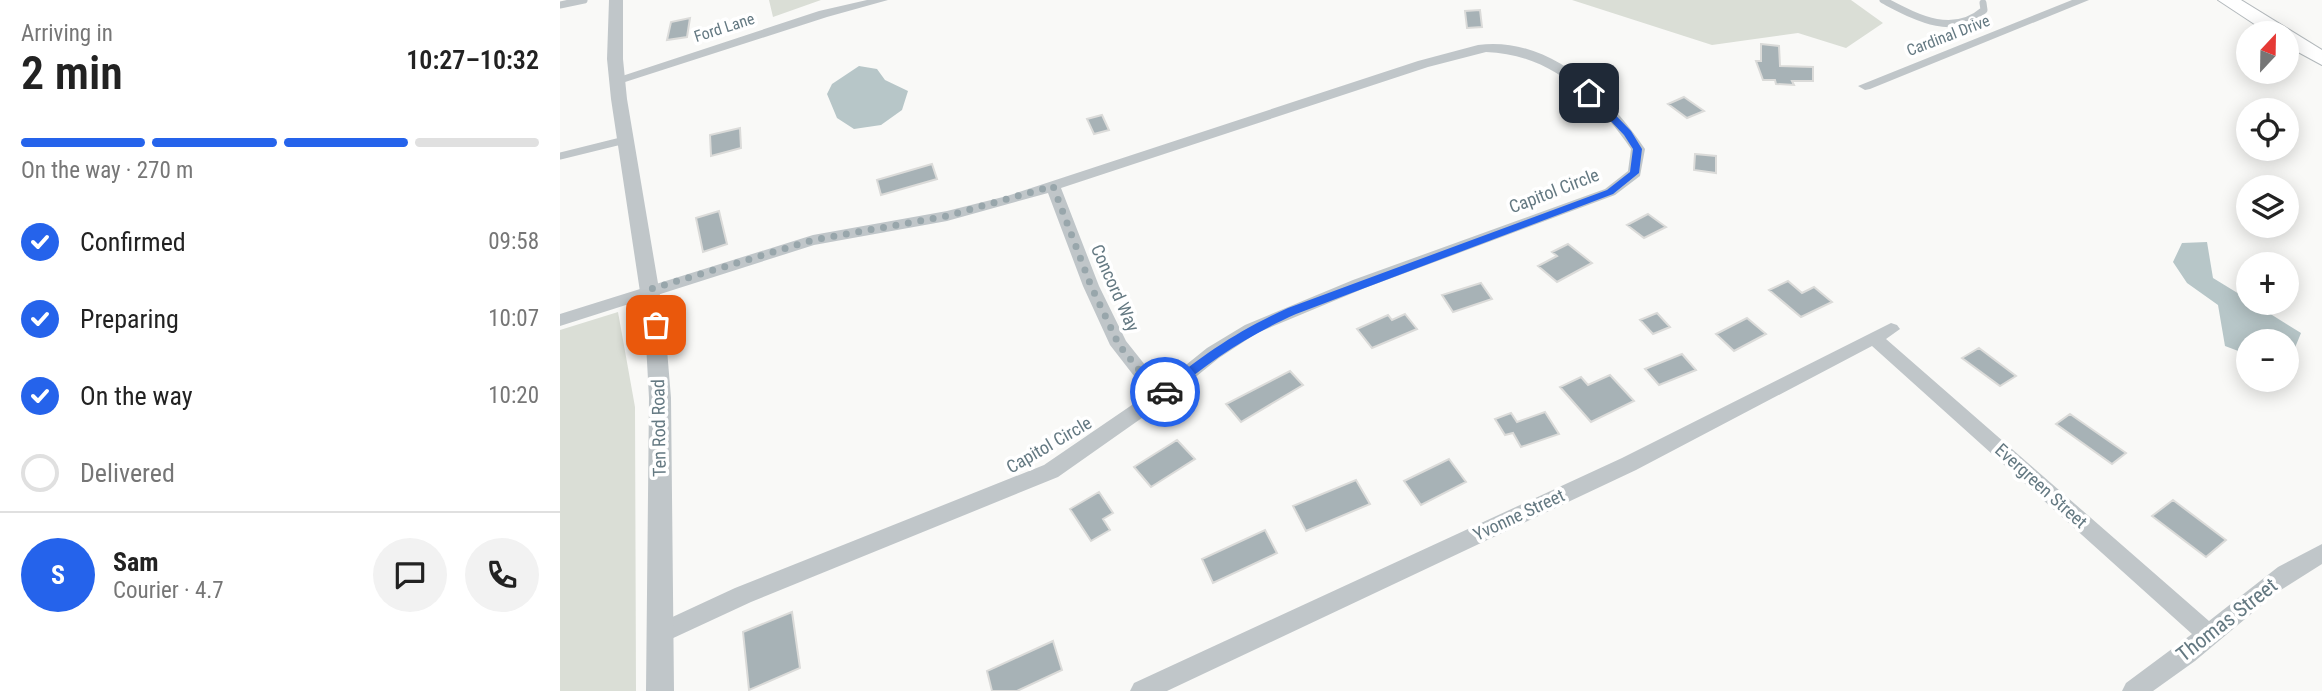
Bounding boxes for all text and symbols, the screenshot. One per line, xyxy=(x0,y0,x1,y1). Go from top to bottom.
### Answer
street label: Ford Lane xyxy=(692,9,757,46)
street label: Cardinal Drive xyxy=(1904,11,1993,60)
text: Arriving in xyxy=(21,20,113,47)
north arrow xyxy=(2236,21,2300,84)
map controls xyxy=(2236,21,2299,392)
text: 10:27–10:32 xyxy=(406,45,539,75)
text: 2 min xyxy=(21,46,123,100)
pin xyxy=(1559,63,1619,123)
icon: home xyxy=(1570,74,1608,112)
button: locate xyxy=(2236,98,2299,161)
text: On the way · 270 m xyxy=(21,157,193,184)
street label: Capitol Circle xyxy=(1506,164,1602,217)
button: layers xyxy=(2236,175,2299,238)
icon: check xyxy=(21,223,59,261)
text: Confirmed xyxy=(80,227,186,257)
text: 09:58 xyxy=(488,228,539,255)
street label: Concord Way xyxy=(1087,241,1144,335)
button: + xyxy=(2236,252,2299,315)
pin xyxy=(626,295,686,355)
icon: check xyxy=(21,300,59,338)
text: Preparing xyxy=(80,304,179,334)
text: 10:07 xyxy=(488,305,539,332)
icon: bag xyxy=(637,306,675,344)
button: − xyxy=(2236,329,2299,392)
courier xyxy=(1130,357,1200,427)
icon: car xyxy=(1146,373,1184,411)
icon: check xyxy=(21,377,59,415)
street label: Ten Rod Road xyxy=(647,379,670,477)
text: On the way xyxy=(80,381,193,411)
text: 10:20 xyxy=(488,382,539,409)
street label: Capitol Circle xyxy=(1002,412,1095,477)
street label: Evergreen Street xyxy=(1991,439,2092,532)
text: Delivered xyxy=(80,458,175,488)
street label: Yvonne Street xyxy=(1470,484,1568,545)
button: chat xyxy=(373,538,447,612)
button: phone xyxy=(465,538,539,612)
text: Sam xyxy=(113,547,159,577)
text: S xyxy=(51,560,65,590)
street label: Thomas Street xyxy=(2172,573,2282,667)
text: Courier · 4.7 xyxy=(113,577,224,604)

